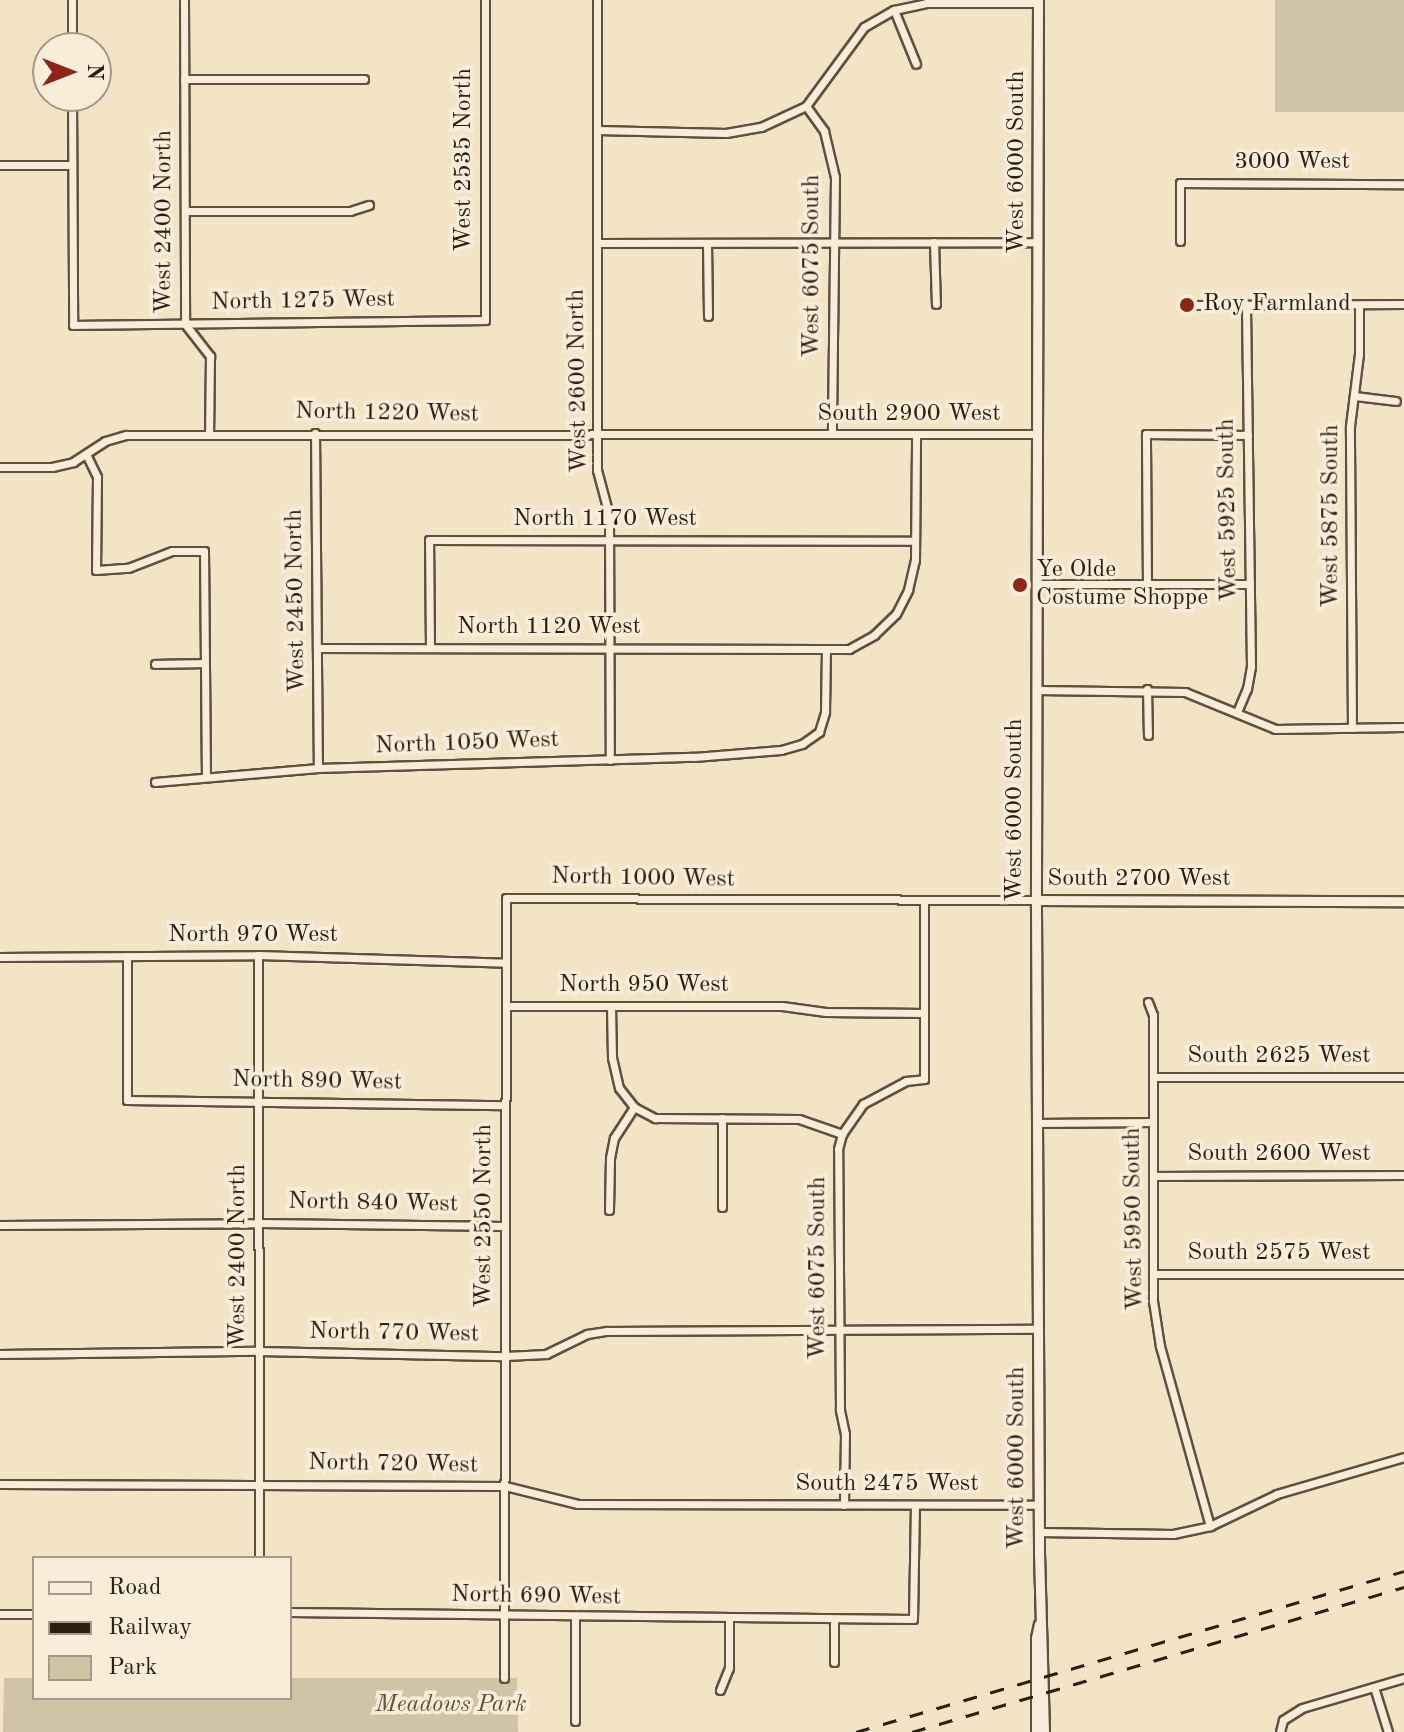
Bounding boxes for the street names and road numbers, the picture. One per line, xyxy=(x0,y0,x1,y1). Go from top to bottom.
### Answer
street label: West 2535 North xyxy=(451,68,479,252)
street label: West 6000 South xyxy=(1004,70,1032,254)
street label: West 2400 North xyxy=(151,130,179,314)
street label: 3000 West xyxy=(1234,149,1350,177)
street label: West 6075 South xyxy=(799,174,827,358)
street label: North 1275 West xyxy=(211,286,395,318)
street label: West 2600 North xyxy=(563,289,595,473)
street label: North 1220 West xyxy=(295,398,479,430)
street label: South 2900 West xyxy=(817,401,1001,429)
street label: West 5925 South xyxy=(1213,418,1245,602)
street label: West 5875 South xyxy=(1318,424,1346,608)
street label: North 1170 West xyxy=(513,506,697,534)
street label: West 2450 North xyxy=(281,509,313,693)
street label: North 1120 West xyxy=(457,614,641,642)
street label: West 6000 South xyxy=(1002,718,1030,902)
street label: North 1050 West xyxy=(375,726,559,762)
street label: North 1000 West xyxy=(551,863,735,895)
street label: South 2700 West xyxy=(1047,866,1231,894)
street label: North 970 West xyxy=(168,922,338,950)
street label: North 950 West xyxy=(559,972,729,1000)
street label: South 2625 West xyxy=(1187,1043,1371,1071)
street label: North 890 West xyxy=(232,1066,402,1098)
street label: West 2550 North xyxy=(471,1124,499,1308)
street label: West 5950 South xyxy=(1119,1127,1151,1311)
street label: South 2600 West xyxy=(1187,1141,1371,1169)
street label: West 2400 North xyxy=(225,1164,253,1348)
street label: West 6075 South xyxy=(805,1176,833,1360)
street label: North 840 West xyxy=(288,1188,458,1220)
street label: South 2575 West xyxy=(1187,1240,1371,1268)
street label: North 770 West xyxy=(309,1318,479,1350)
street label: West 6000 South xyxy=(1004,1366,1032,1550)
street label: North 720 West xyxy=(308,1449,478,1481)
street label: South 2475 West xyxy=(795,1471,979,1499)
street label: North 690 West xyxy=(451,1581,621,1613)

